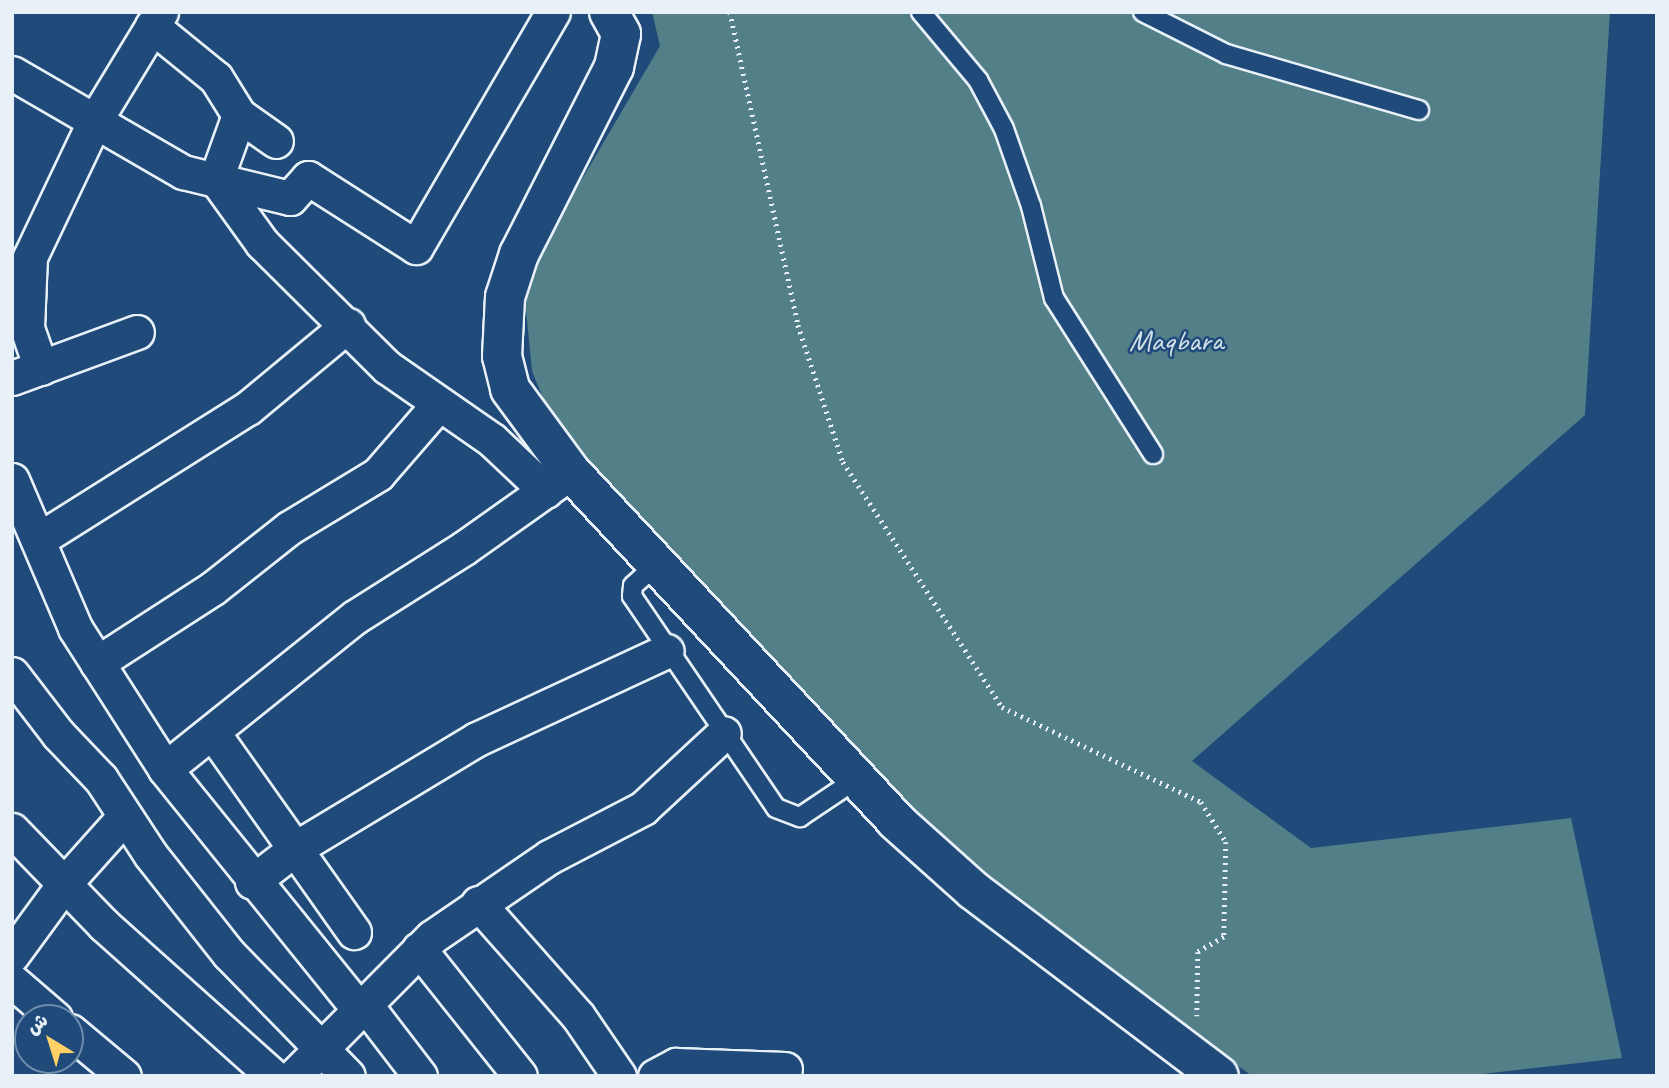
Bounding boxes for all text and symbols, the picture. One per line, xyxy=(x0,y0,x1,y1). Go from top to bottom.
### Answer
park label: Maqbara xyxy=(1129,322,1223,358)
north arrow xyxy=(14,1004,84,1074)
text: ش xyxy=(22,1008,53,1040)

